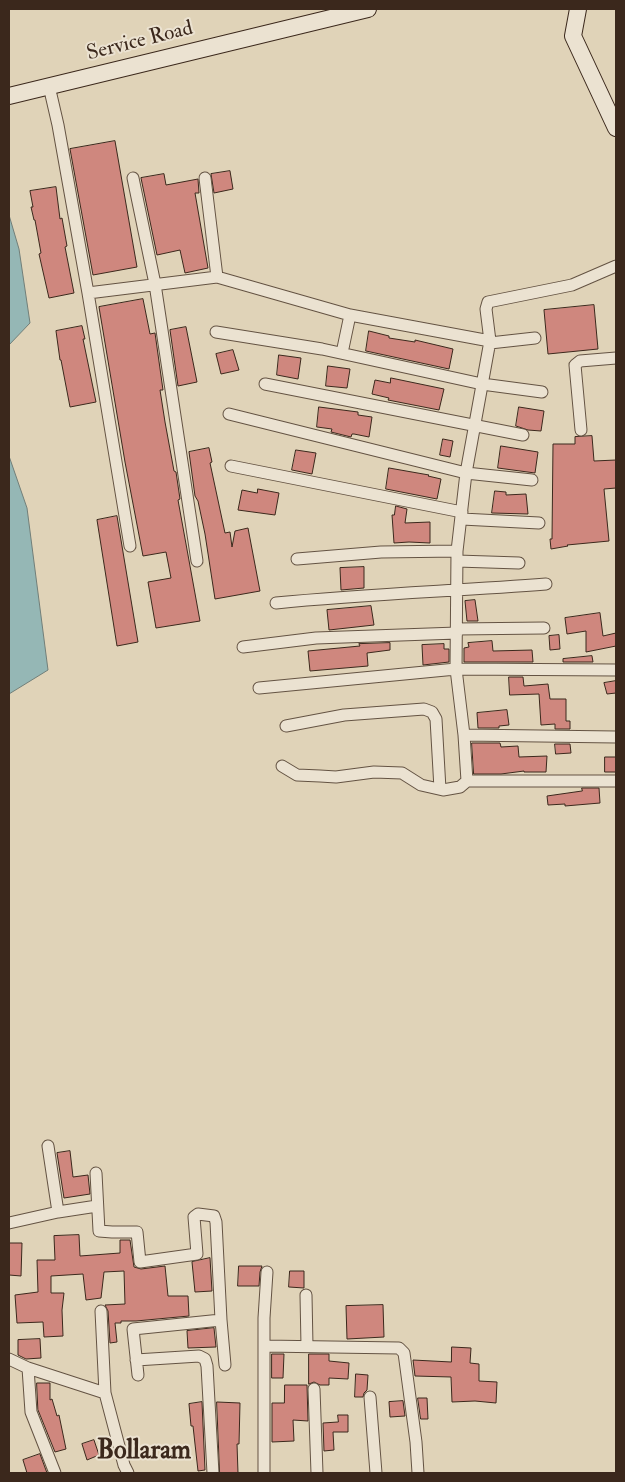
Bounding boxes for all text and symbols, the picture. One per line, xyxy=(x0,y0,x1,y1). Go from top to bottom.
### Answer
street label: Service Road xyxy=(84,17,196,67)
district label: Bollaram xyxy=(97,1436,191,1468)

